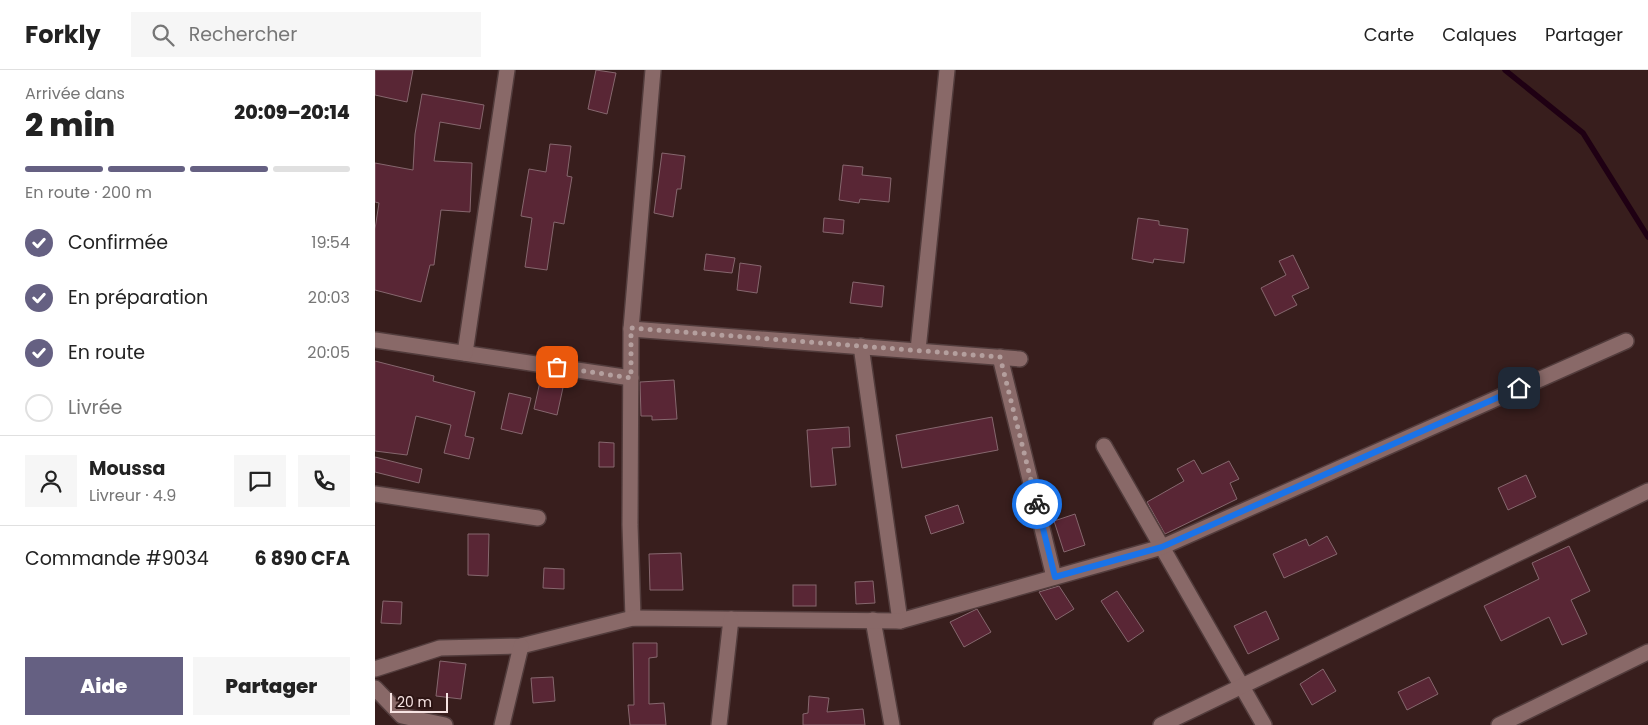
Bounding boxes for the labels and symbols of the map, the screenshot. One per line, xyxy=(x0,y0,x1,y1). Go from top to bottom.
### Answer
pin xyxy=(536,346,578,388)
pin xyxy=(1498,367,1540,409)
courier xyxy=(1012,479,1062,529)
scale bar xyxy=(390,690,447,713)

